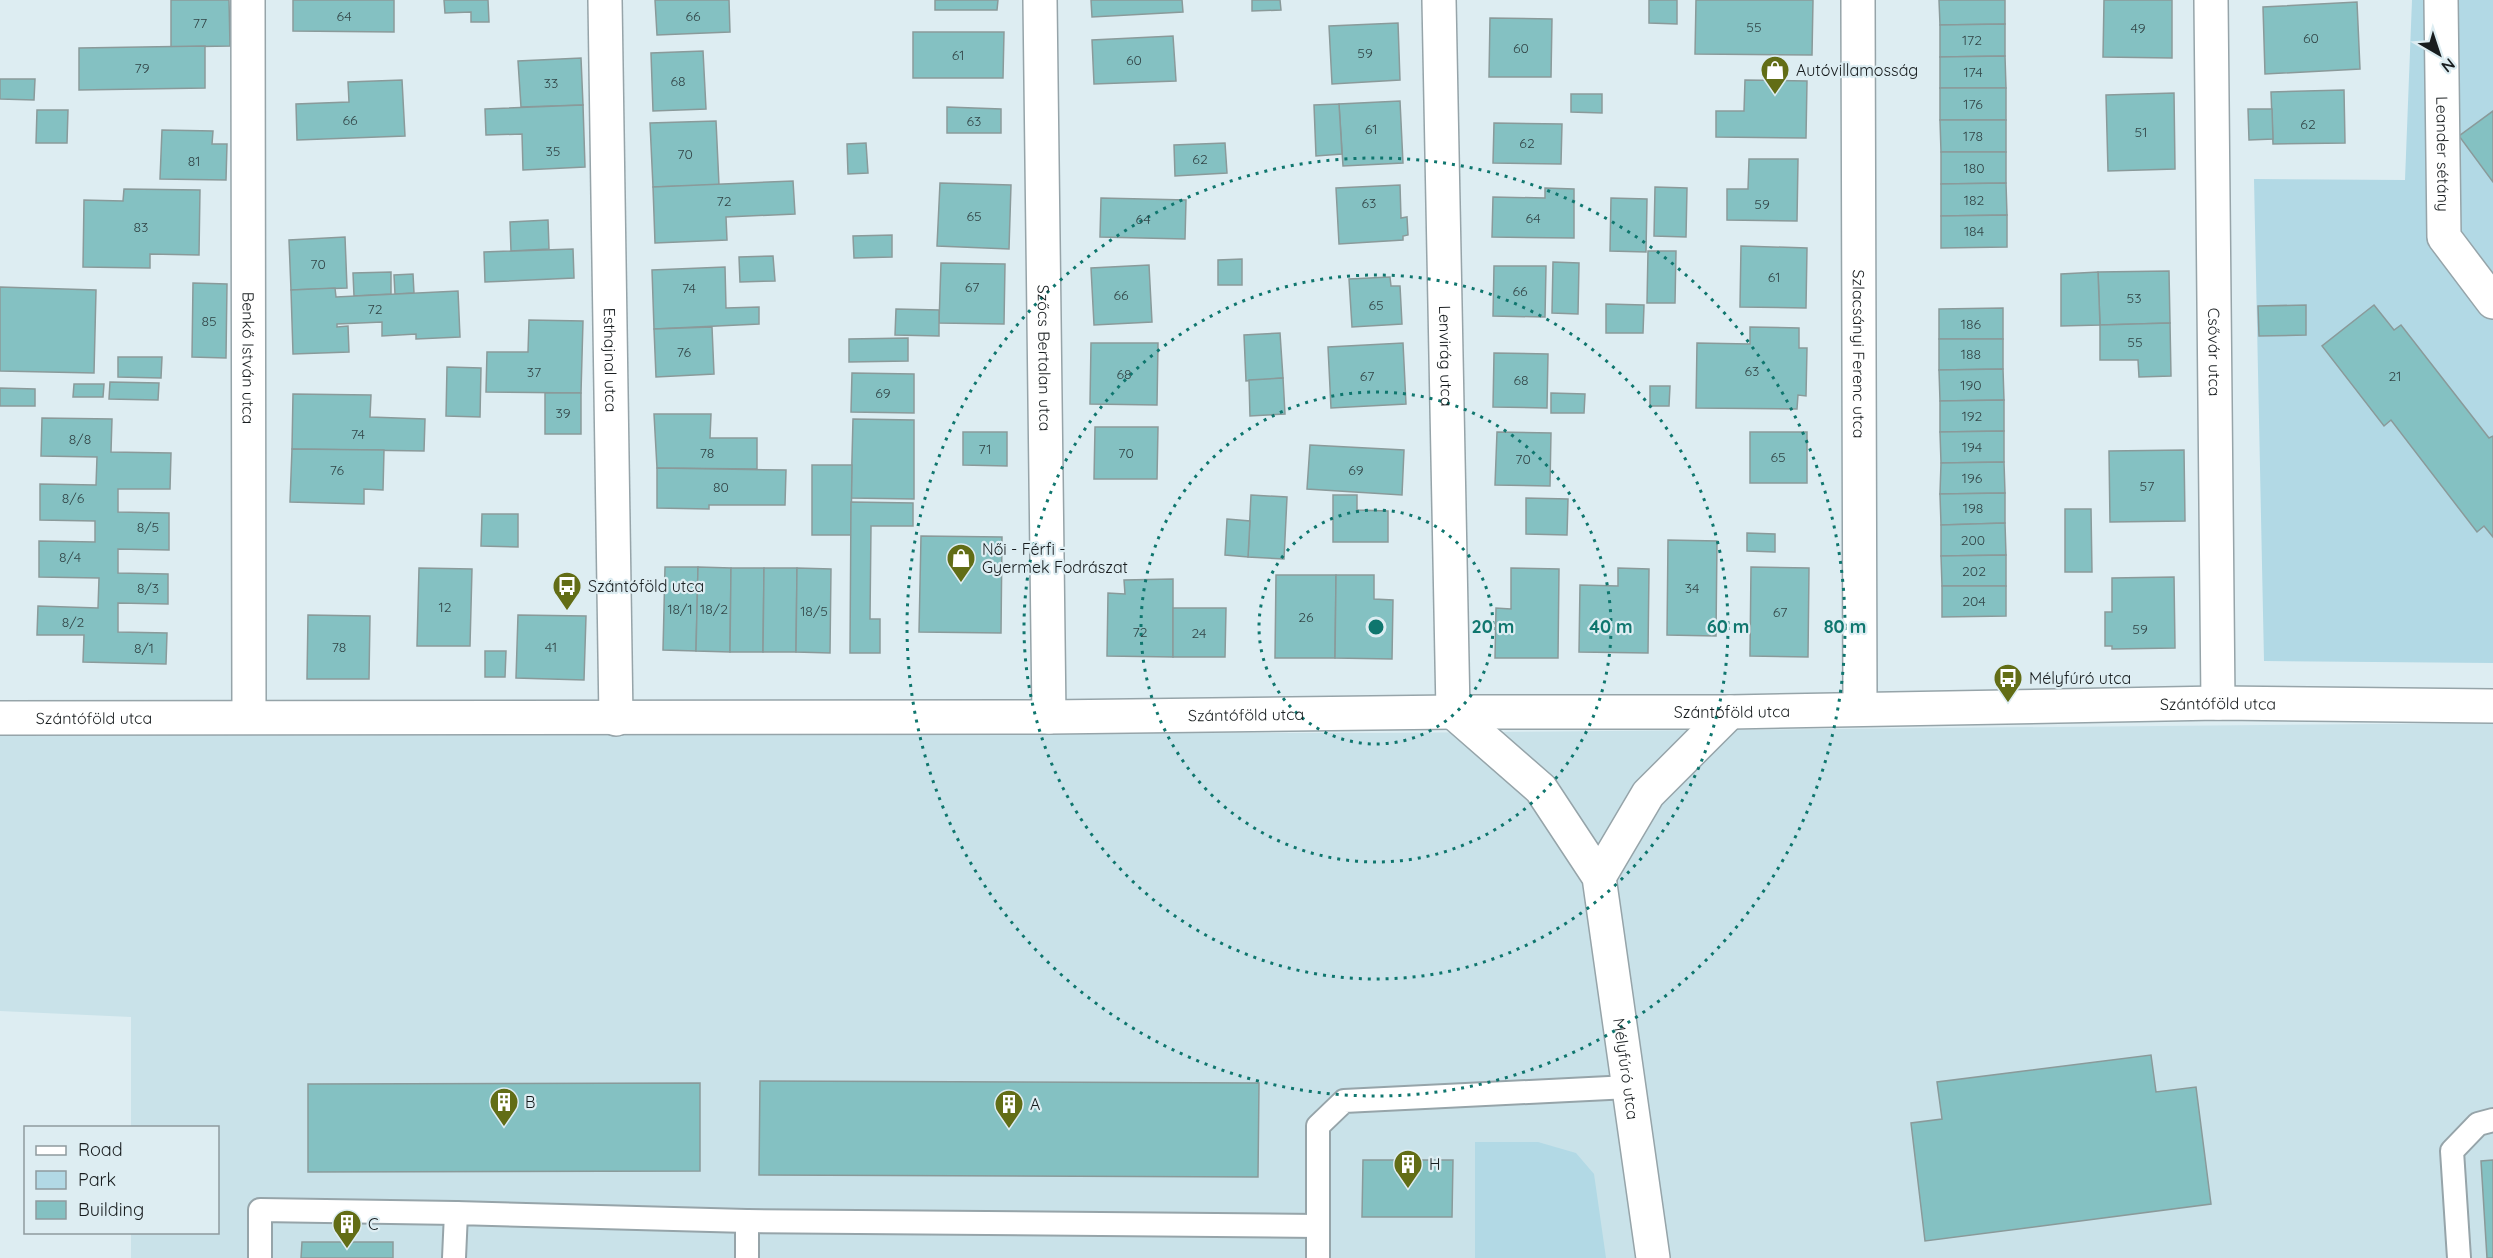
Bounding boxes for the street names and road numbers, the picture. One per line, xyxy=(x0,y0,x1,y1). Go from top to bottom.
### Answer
street label: Leander sétány xyxy=(2432,96,2454,212)
street label: Szlacsányi Ferenc utca xyxy=(1849,270,1869,438)
street label: Szőcs Bertalan utca xyxy=(1034,284,1055,431)
street label: Benkő István utca xyxy=(238,292,259,424)
street label: Lenvirág utca xyxy=(1435,305,1457,407)
street label: Esthajnal utca xyxy=(600,307,621,412)
street label: Csővár utca xyxy=(2204,308,2225,396)
street label: Szántóföld utca xyxy=(2160,693,2276,714)
street label: Szántóföld utca xyxy=(1674,701,1790,722)
street label: Szántóföld utca xyxy=(1188,704,1304,725)
street label: Szántóföld utca xyxy=(36,708,152,728)
street label: Mélyfúró utca xyxy=(1609,1017,1643,1121)

